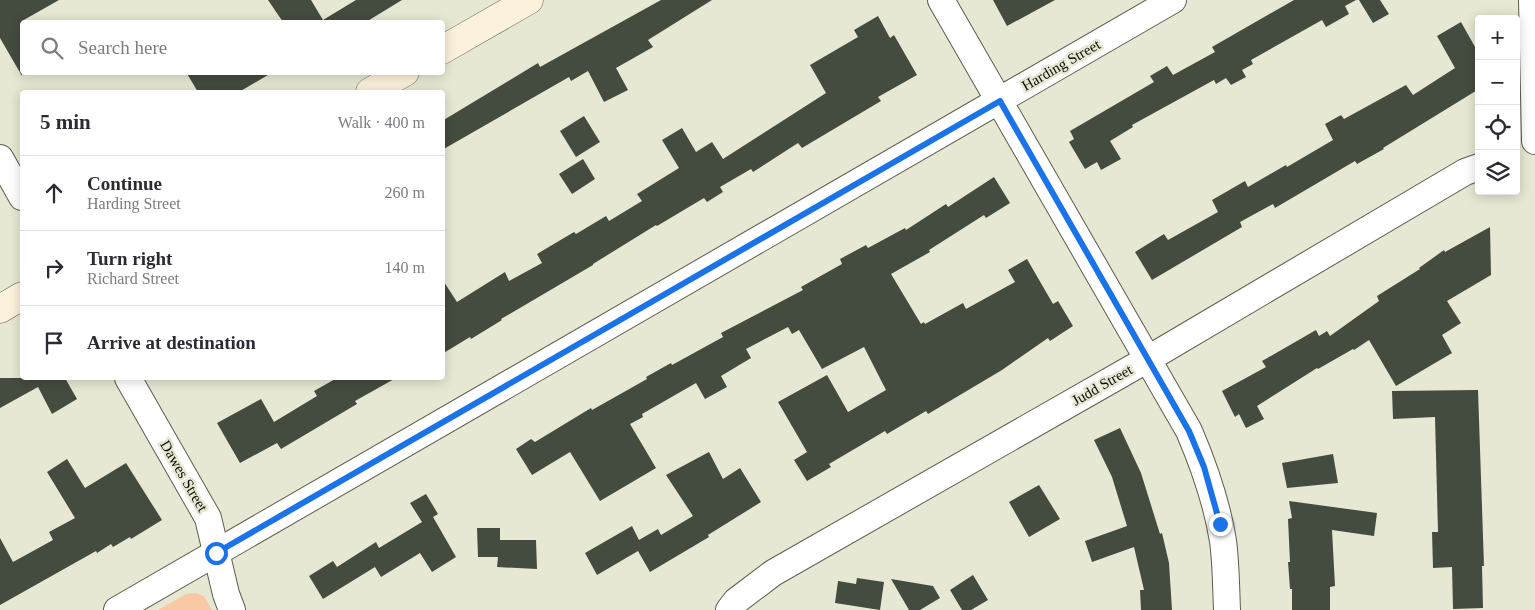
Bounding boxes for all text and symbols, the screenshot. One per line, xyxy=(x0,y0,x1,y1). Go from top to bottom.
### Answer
map controls xyxy=(1475,15,1520,195)
button: + xyxy=(1475,15,1520,60)
search box xyxy=(20,20,445,75)
icon: search xyxy=(38,34,66,62)
street label: Harding Street xyxy=(1019,36,1104,94)
text: Search here xyxy=(78,37,167,58)
button: − xyxy=(1475,60,1520,105)
button: locate xyxy=(1475,105,1520,150)
text: 5 min xyxy=(40,110,91,134)
text: Walk · 400 m xyxy=(338,114,425,131)
button: layers xyxy=(1475,150,1520,195)
text: Continue xyxy=(87,173,162,194)
icon: ahead xyxy=(40,179,68,207)
text: 260 m xyxy=(385,184,425,201)
text: Harding Street xyxy=(87,195,181,212)
text: Turn right xyxy=(87,248,172,269)
icon: right xyxy=(40,254,68,282)
text: 140 m xyxy=(385,259,425,276)
text: Richard Street xyxy=(87,270,179,287)
icon: arrive xyxy=(40,329,68,357)
text: Arrive at destination xyxy=(87,332,256,353)
street label: Judd Street xyxy=(1069,361,1136,409)
street label: Dawes Street xyxy=(157,438,211,515)
route end xyxy=(1209,513,1232,536)
route start xyxy=(205,542,228,565)

